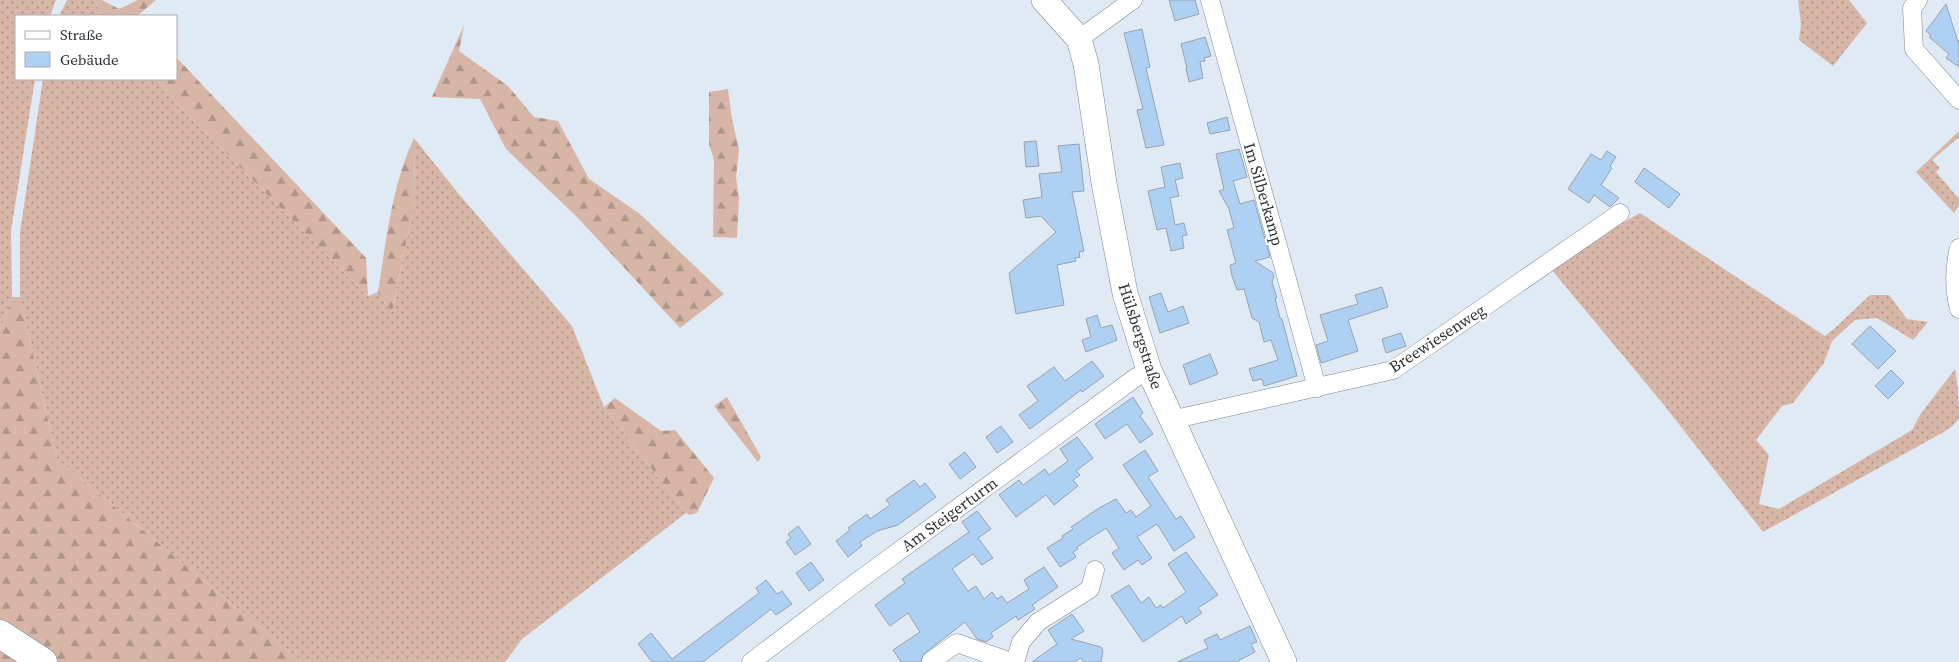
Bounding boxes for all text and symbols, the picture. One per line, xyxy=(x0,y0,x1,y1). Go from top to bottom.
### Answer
legend xyxy=(15,15,178,80)
text: Straße xyxy=(60,24,103,45)
text: Gebäude xyxy=(60,49,119,70)
street label: Im Silberkamp xyxy=(1239,140,1289,248)
street label: Hülsbergstraße xyxy=(1114,280,1168,392)
street label: Breewiesenweg xyxy=(1385,299,1489,377)
street label: Am Steigerturm xyxy=(896,472,1002,556)

